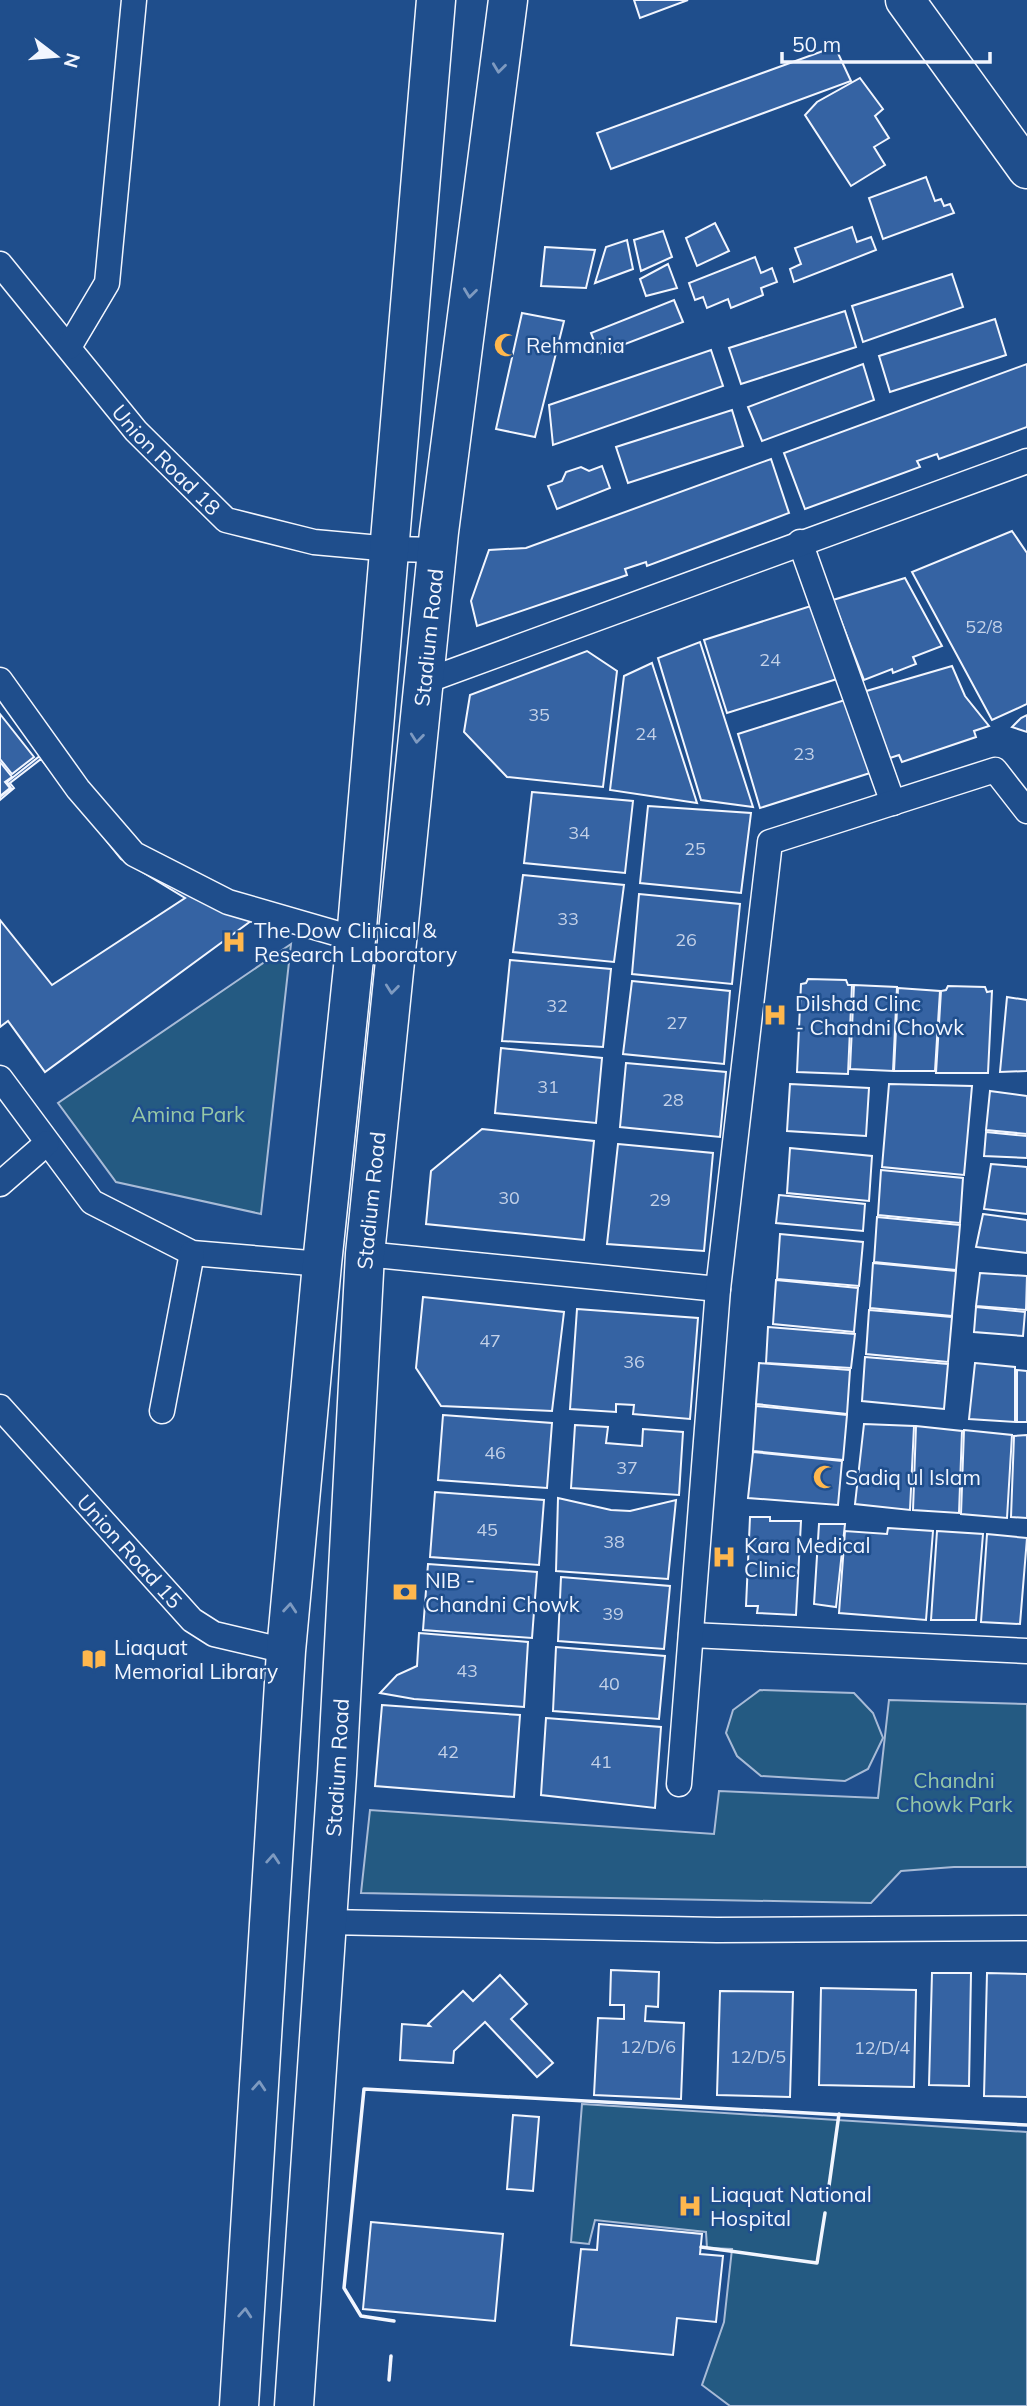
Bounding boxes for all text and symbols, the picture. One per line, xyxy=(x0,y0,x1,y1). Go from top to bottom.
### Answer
north arrow xyxy=(21,21,91,91)
scale bar xyxy=(782,21,990,65)
text: 50 m xyxy=(792,31,841,57)
text: N xyxy=(59,50,86,71)
one-way arrow xyxy=(492,62,507,74)
one-way arrow xyxy=(462,287,477,299)
mosque icon: Rehmania xyxy=(492,331,520,359)
place label: Rehmania xyxy=(526,332,625,358)
street label: Union Road 18 xyxy=(107,399,226,520)
street label: Stadium Road xyxy=(408,567,448,708)
house number: 52/8 xyxy=(965,615,1003,638)
house number: 24 xyxy=(759,648,781,671)
house number: 35 xyxy=(528,703,550,726)
house number: 24 xyxy=(635,722,657,745)
one-way arrow xyxy=(410,732,425,744)
house number: 23 xyxy=(793,742,815,765)
house number: 34 xyxy=(568,821,590,844)
house number: 25 xyxy=(684,837,706,860)
house number: 33 xyxy=(557,907,579,930)
place label: The Dow Clinical & Research Laboratory xyxy=(254,917,457,967)
hospital icon: The Dow Clinical & Research Laboratory xyxy=(220,928,248,956)
house number: 26 xyxy=(675,928,697,951)
one-way arrow xyxy=(385,984,400,995)
place label: Dilshad Clinc - Chandni Chowk xyxy=(795,990,964,1040)
house number: 32 xyxy=(546,994,568,1017)
hospital icon: Dilshad Clinc - Chandni Chowk xyxy=(761,1001,789,1029)
house number: 27 xyxy=(666,1011,688,1034)
house number: 31 xyxy=(537,1075,559,1098)
house number: 28 xyxy=(662,1088,684,1111)
park label: Amina Park xyxy=(131,1101,245,1127)
street label: Stadium Road xyxy=(351,1130,390,1270)
house number: 30 xyxy=(498,1186,520,1209)
house number: 29 xyxy=(649,1188,671,1211)
house number: 47 xyxy=(479,1329,501,1352)
house number: 36 xyxy=(623,1350,645,1373)
house number: 46 xyxy=(484,1441,506,1464)
house number: 37 xyxy=(616,1456,638,1479)
mosque icon: Sadiq ul Islam xyxy=(811,1463,839,1491)
place label: Sadiq ul Islam xyxy=(845,1464,981,1490)
street label: Union Road 15 xyxy=(72,1489,188,1614)
house number: 45 xyxy=(476,1518,498,1541)
house number: 38 xyxy=(603,1530,625,1553)
place label: Kara Medical Clinic xyxy=(744,1532,870,1582)
hospital icon: Kara Medical Clinic xyxy=(710,1543,738,1571)
place label: NIB - Chandni Chowk xyxy=(425,1567,580,1617)
bank icon: NIB - Chandni Chowk xyxy=(391,1578,419,1606)
one-way arrow xyxy=(282,1602,297,1613)
house number: 39 xyxy=(602,1602,624,1625)
place label: Liaquat Memorial Library xyxy=(114,1634,278,1684)
library icon: Liaquat Memorial Library xyxy=(80,1645,108,1673)
house number: 43 xyxy=(456,1659,478,1682)
house number: 40 xyxy=(598,1672,620,1695)
street label: Stadium Road xyxy=(320,1698,354,1837)
house number: 42 xyxy=(437,1740,459,1763)
house number: 41 xyxy=(590,1750,612,1773)
park label: Chandni Chowk Park xyxy=(895,1767,1013,1817)
one-way arrow xyxy=(266,1854,281,1865)
house number: 12/D/6 xyxy=(620,2035,676,2058)
house number: 12/D/4 xyxy=(854,2036,910,2059)
house number: 12/D/5 xyxy=(730,2045,786,2068)
one-way arrow xyxy=(251,2081,266,2092)
place label: Liaquat National Hospital xyxy=(710,2181,872,2231)
hospital icon: Liaquat National Hospital xyxy=(676,2192,704,2220)
one-way arrow xyxy=(237,2308,252,2319)

